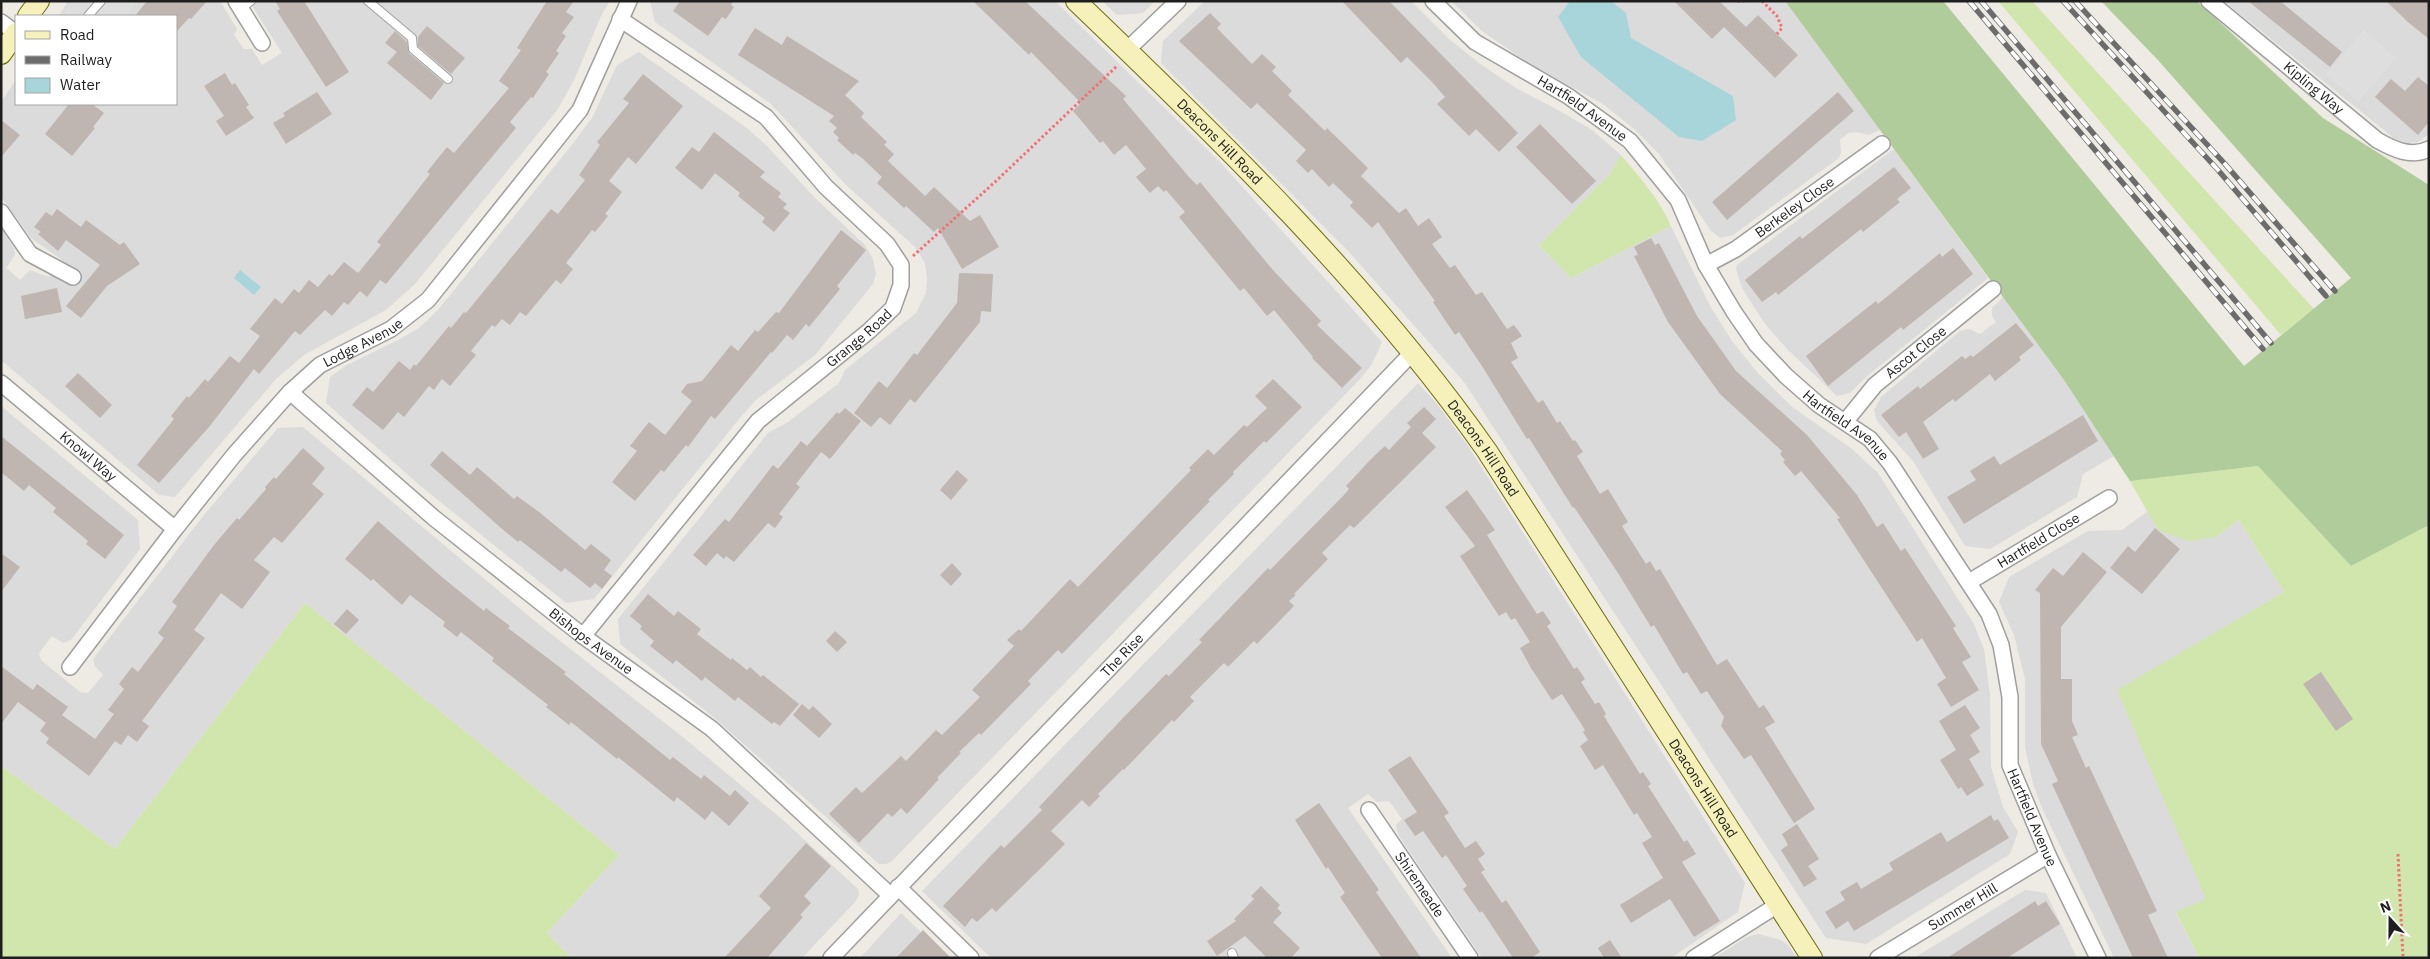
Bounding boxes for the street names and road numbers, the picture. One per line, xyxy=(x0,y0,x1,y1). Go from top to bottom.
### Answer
street label: Kipling Way xyxy=(2280,57,2348,118)
street label: Hartfield Avenue xyxy=(1534,71,1631,145)
street label: Deacons Hill Road xyxy=(1173,95,1266,188)
street label: Berkeley Close xyxy=(1751,172,1838,242)
street label: Grange Road xyxy=(823,305,896,371)
street label: Lodge Avenue xyxy=(320,314,407,371)
street label: Ascot Close xyxy=(1881,322,1950,382)
street label: Hartfield Avenue xyxy=(1799,386,1893,464)
street label: Deacons Hill Road xyxy=(1444,396,1523,500)
street label: Knowl Way xyxy=(56,427,121,485)
street label: Hartfield Close xyxy=(1994,508,2083,572)
street label: Bishops Avenue xyxy=(546,604,637,678)
street label: The Rise xyxy=(1097,629,1147,681)
street label: Deacons Hill Road xyxy=(1665,735,1742,841)
street label: Hartfield Avenue xyxy=(2003,766,2061,870)
street label: Shiremeade xyxy=(1391,848,1449,921)
street label: Summer Hill xyxy=(1925,879,2001,935)

